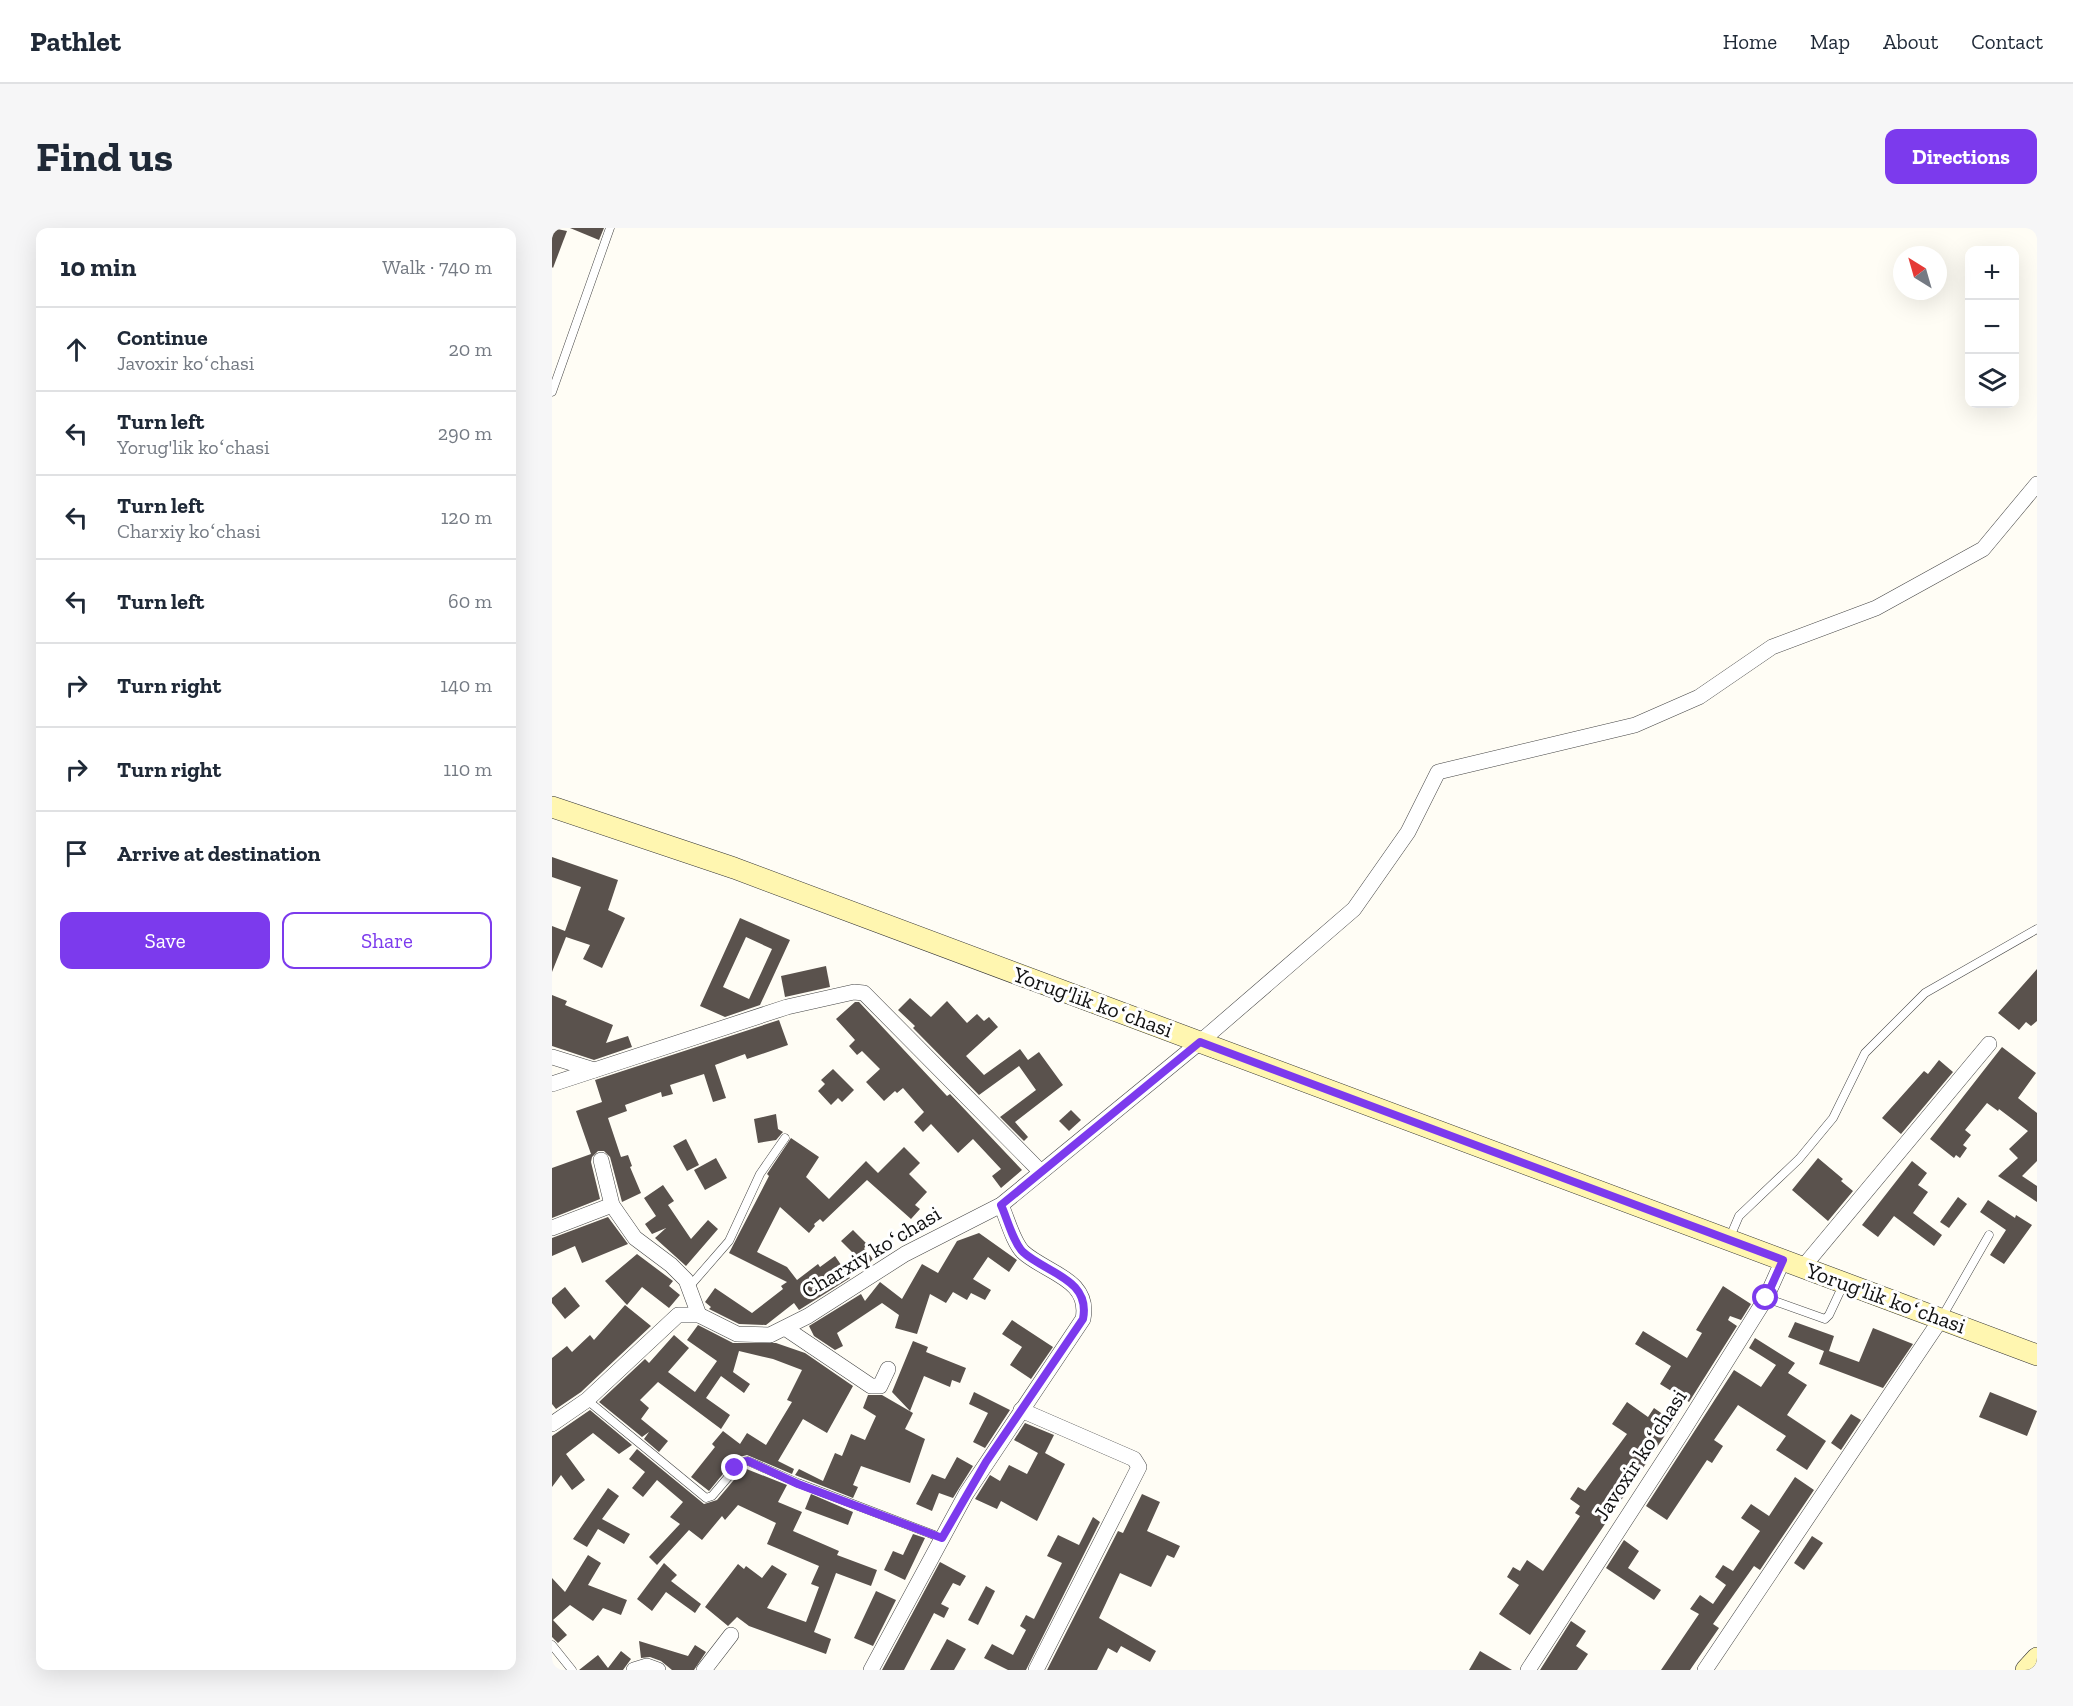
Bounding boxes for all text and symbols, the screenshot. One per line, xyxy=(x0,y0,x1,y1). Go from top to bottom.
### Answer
text: Pathlet xyxy=(30,25,121,58)
text: Home xyxy=(1723,29,1777,54)
text: Map xyxy=(1810,29,1850,54)
text: About xyxy=(1883,29,1938,54)
text: Contact xyxy=(1971,29,2043,54)
button: Directions xyxy=(1885,129,2037,184)
text: Find us xyxy=(36,131,173,182)
north arrow xyxy=(1893,246,1947,300)
map controls xyxy=(1965,246,2019,408)
button: + xyxy=(1965,246,2019,300)
text: 10 min xyxy=(60,251,136,283)
text: Walk · 740 m xyxy=(382,255,492,279)
button: − xyxy=(1965,300,2019,354)
text: Continue xyxy=(117,324,208,351)
icon: ahead xyxy=(60,333,93,366)
text: 20 m xyxy=(448,337,492,361)
text: Javoxir koʻchasi xyxy=(117,351,254,375)
button: layers xyxy=(1965,354,2019,408)
text: Turn left xyxy=(117,408,204,435)
icon: left xyxy=(60,417,93,450)
text: 290 m xyxy=(438,421,492,445)
text: Yorug'lik koʻchasi xyxy=(117,435,270,459)
text: Turn left xyxy=(117,492,204,519)
icon: left xyxy=(60,501,93,534)
text: 120 m xyxy=(441,505,492,529)
text: Charxiy koʻchasi xyxy=(117,519,261,543)
icon: left xyxy=(60,585,93,618)
text: Turn left xyxy=(117,588,204,615)
text: 60 m xyxy=(448,589,492,613)
icon: right xyxy=(60,669,93,702)
text: Turn right xyxy=(117,672,221,699)
text: 140 m xyxy=(440,673,492,697)
icon: right xyxy=(60,753,93,786)
text: Turn right xyxy=(117,756,221,783)
text: 110 m xyxy=(443,757,492,781)
icon: arrive xyxy=(60,837,93,870)
text: Arrive at destination xyxy=(117,840,320,867)
button: Save xyxy=(60,912,270,969)
button: Share xyxy=(282,912,492,969)
street label: Yorug'lik koʻchasi xyxy=(1009,960,1177,1043)
street label: Charxiy koʻchasi xyxy=(796,1200,946,1304)
street label: Yorug'lik koʻchasi xyxy=(1802,1256,1970,1339)
route start xyxy=(1752,1284,1778,1310)
street label: Javoxir koʻchasi xyxy=(1587,1384,1693,1526)
route end xyxy=(721,1454,747,1480)

